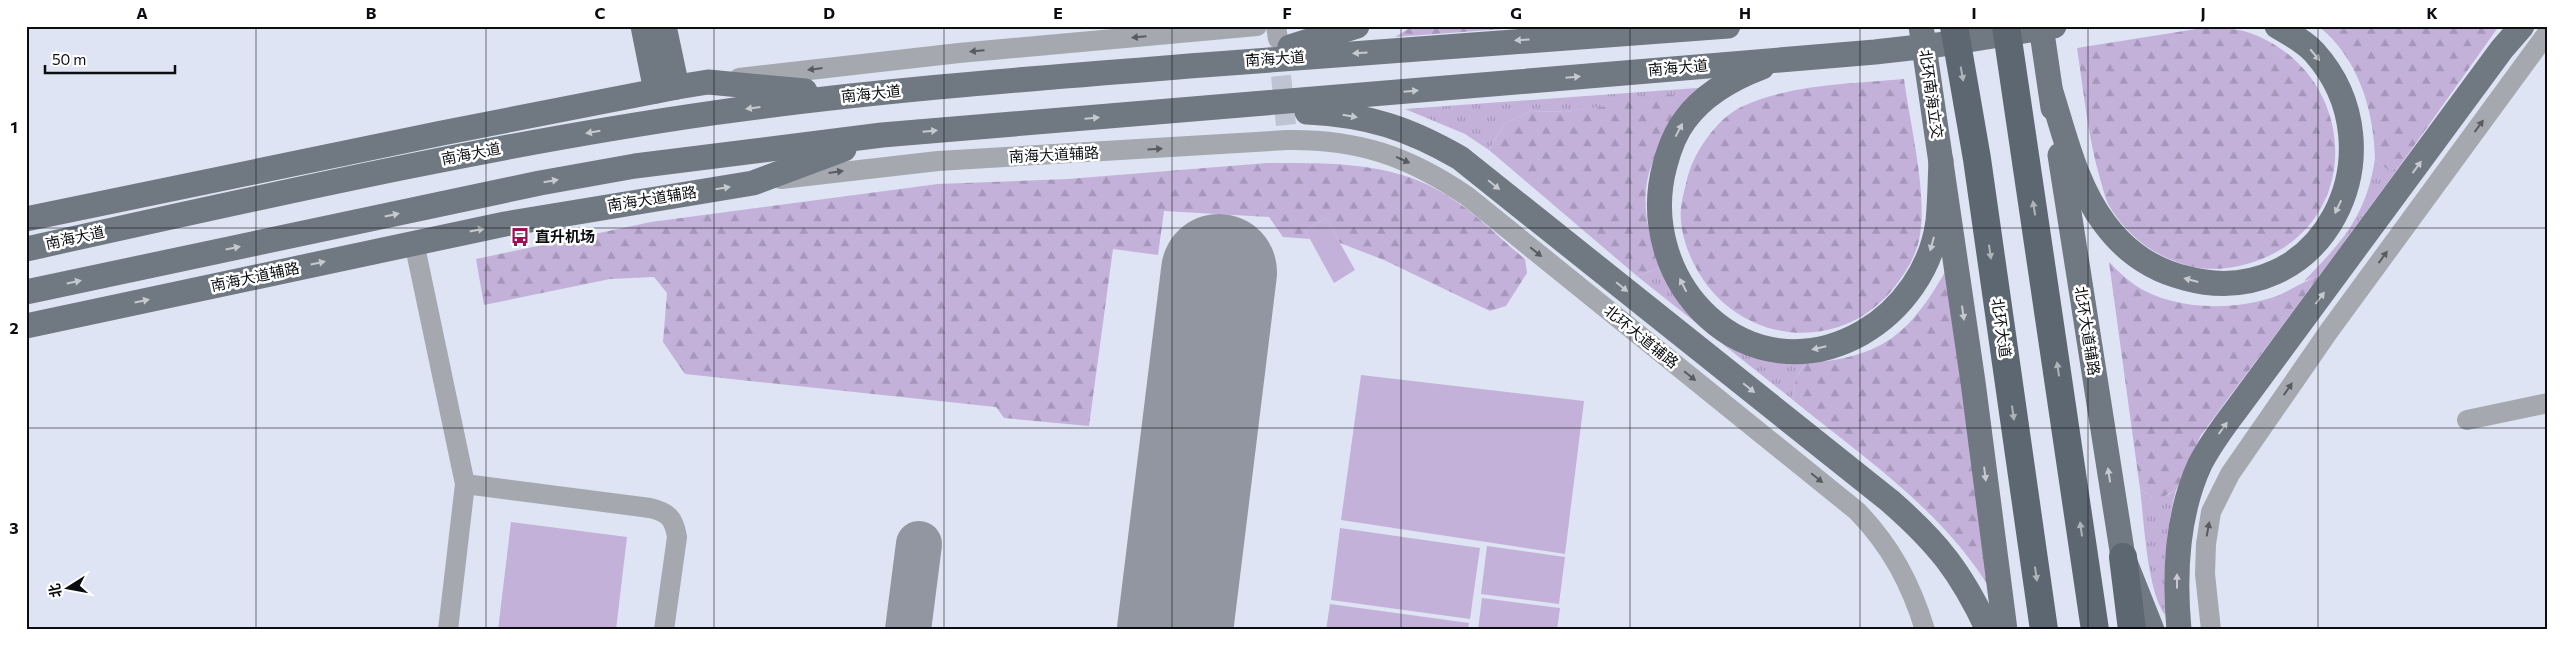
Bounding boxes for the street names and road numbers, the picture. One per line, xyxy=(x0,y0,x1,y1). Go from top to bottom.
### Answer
street label: 南海大道 xyxy=(1244,47,1305,69)
street label: 北环南海立交 xyxy=(1917,48,1947,140)
street label: 南海大道 xyxy=(1647,55,1709,79)
street label: 南海大道 xyxy=(840,81,902,105)
street label: 南海大道 xyxy=(440,138,502,168)
street label: 南海大道辅路 xyxy=(1009,143,1099,165)
street label: 南海大道辅路 xyxy=(606,182,698,214)
street label: 南海大道 xyxy=(44,222,106,252)
street label: 南海大道辅路 xyxy=(209,258,301,294)
street label: 北环大道辅路 xyxy=(2072,285,2104,377)
street label: 北环大道 xyxy=(1989,297,2015,359)
street label: 北环大道辅路 xyxy=(1601,301,1682,372)

